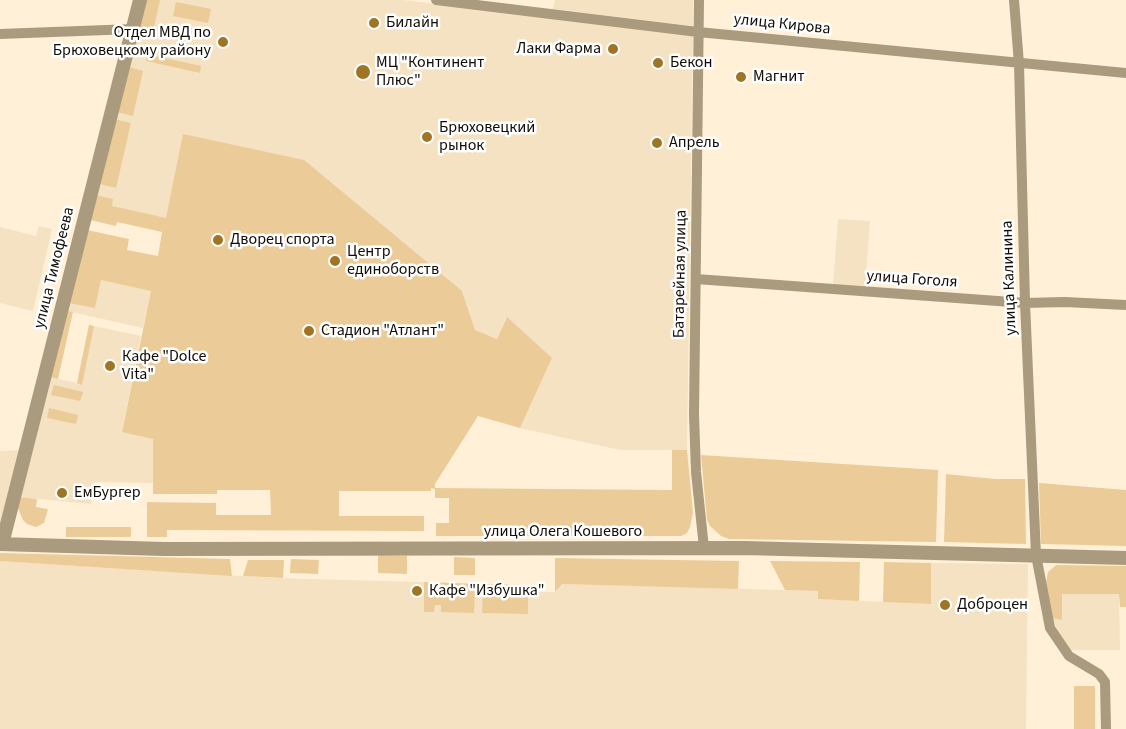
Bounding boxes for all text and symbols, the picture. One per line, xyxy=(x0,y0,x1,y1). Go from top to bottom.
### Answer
street label: улица Кирова xyxy=(733,10,831,40)
place label: Билайн xyxy=(386,13,439,33)
marker: Билайн xyxy=(367,16,381,30)
place label: Отдел МВД по Брюховецкому району xyxy=(53,23,211,61)
marker: Отдел МВД по Брюховецкому району xyxy=(216,35,230,49)
place label: Лаки Фарма xyxy=(516,39,601,59)
marker: Лаки Фарма xyxy=(606,42,620,56)
place label: МЦ "Континент Плюс" xyxy=(376,53,484,91)
place label: Бекон xyxy=(670,53,713,73)
marker: Бекон xyxy=(651,56,665,70)
marker: МЦ "Континент Плюс" xyxy=(354,63,372,81)
place label: Магнит xyxy=(753,67,805,87)
marker: Магнит xyxy=(734,70,748,84)
place label: Брюховецкий рынок xyxy=(439,118,535,156)
marker: Брюховецкий рынок xyxy=(420,130,434,144)
place label: Апрель xyxy=(669,133,720,153)
marker: Апрель xyxy=(650,136,664,150)
street label: улица Тимофеева xyxy=(31,205,79,331)
street label: Батарейная улица xyxy=(670,210,692,338)
street label: улица Калинина xyxy=(998,220,1022,336)
place label: Дворец спорта xyxy=(230,230,335,250)
marker: Дворец спорта xyxy=(211,233,225,247)
place label: Центр единоборств xyxy=(347,242,439,280)
marker: Центр единоборств xyxy=(328,254,342,268)
street label: улица Гоголя xyxy=(866,267,958,293)
place label: Стадион "Атлант" xyxy=(321,321,444,341)
marker: Стадион "Атлант" xyxy=(302,324,316,338)
place label: Кафе "Dolce Vita" xyxy=(122,347,207,385)
marker: Кафе "Dolce Vita" xyxy=(103,359,117,373)
place label: ЕмБургер xyxy=(74,483,141,503)
marker: ЕмБургер xyxy=(55,486,69,500)
street label: улица Олега Кошевого xyxy=(484,522,642,542)
place label: Кафе "Избушка" xyxy=(429,581,545,601)
marker: Кафе "Избушка" xyxy=(410,584,424,598)
place label: Доброцен xyxy=(957,595,1028,615)
marker: Доброцен xyxy=(938,598,952,612)

